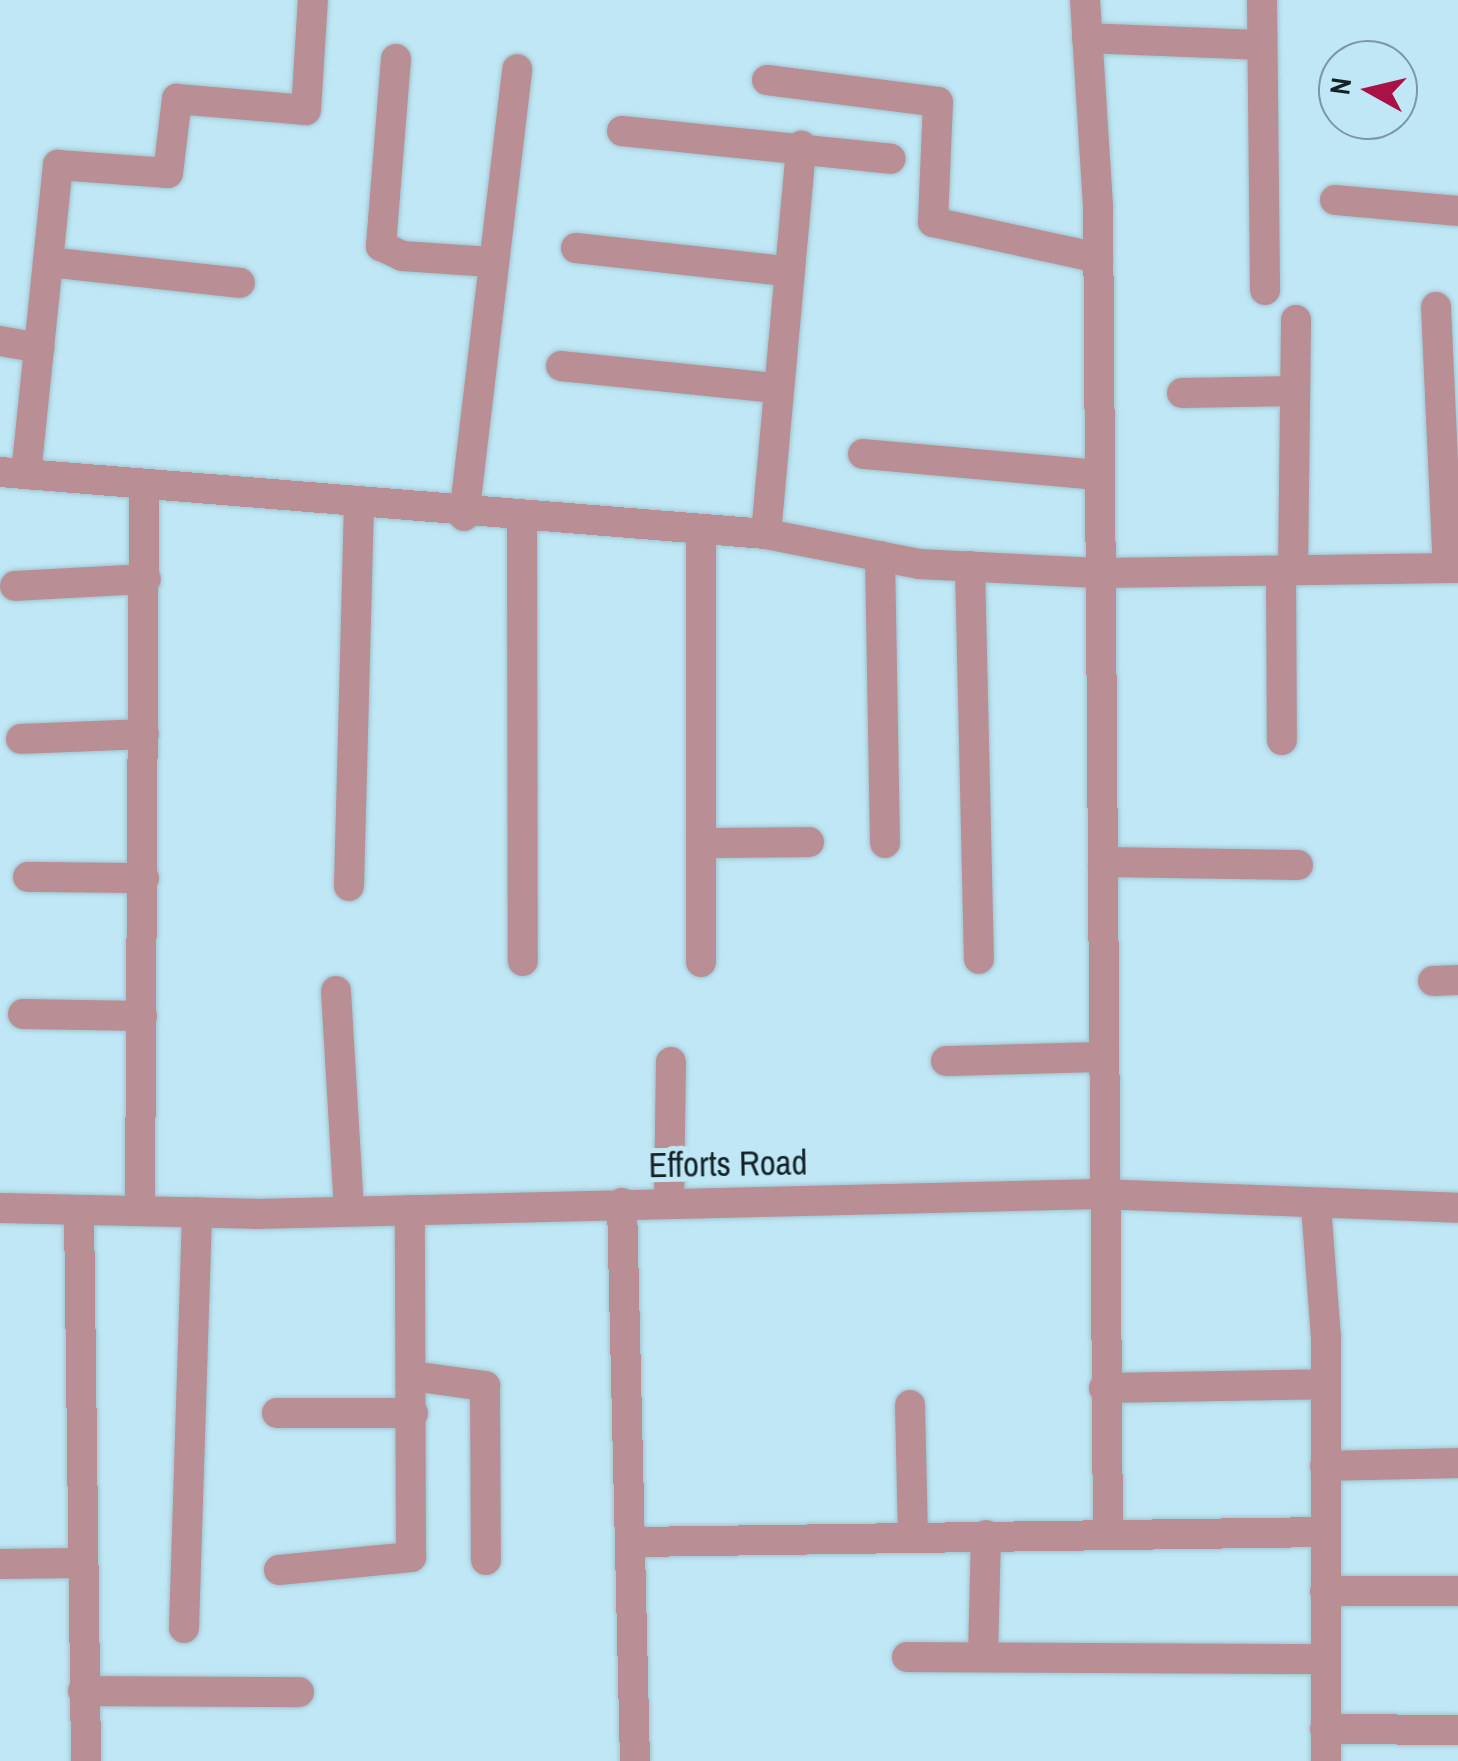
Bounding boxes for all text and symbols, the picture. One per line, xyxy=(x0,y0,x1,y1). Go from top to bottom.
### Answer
north arrow xyxy=(1318,40,1418,140)
text: N xyxy=(1320,75,1360,97)
street label: Efforts Road xyxy=(648,1142,808,1186)

